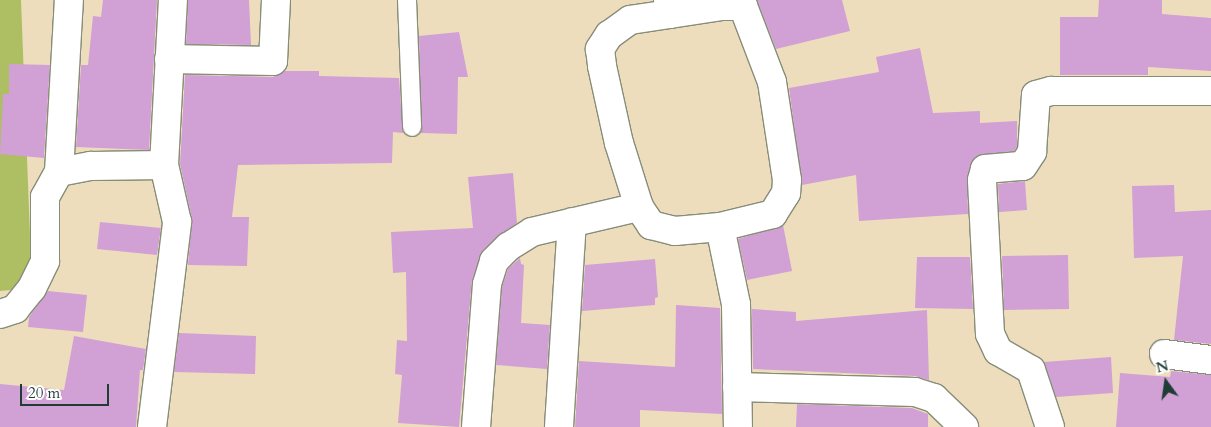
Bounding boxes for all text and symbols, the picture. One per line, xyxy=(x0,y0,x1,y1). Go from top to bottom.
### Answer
text: N xyxy=(1154,356,1170,378)
north arrow xyxy=(1141,357,1191,407)
scale bar xyxy=(22,374,111,406)
text: 20 m xyxy=(28,383,60,403)

